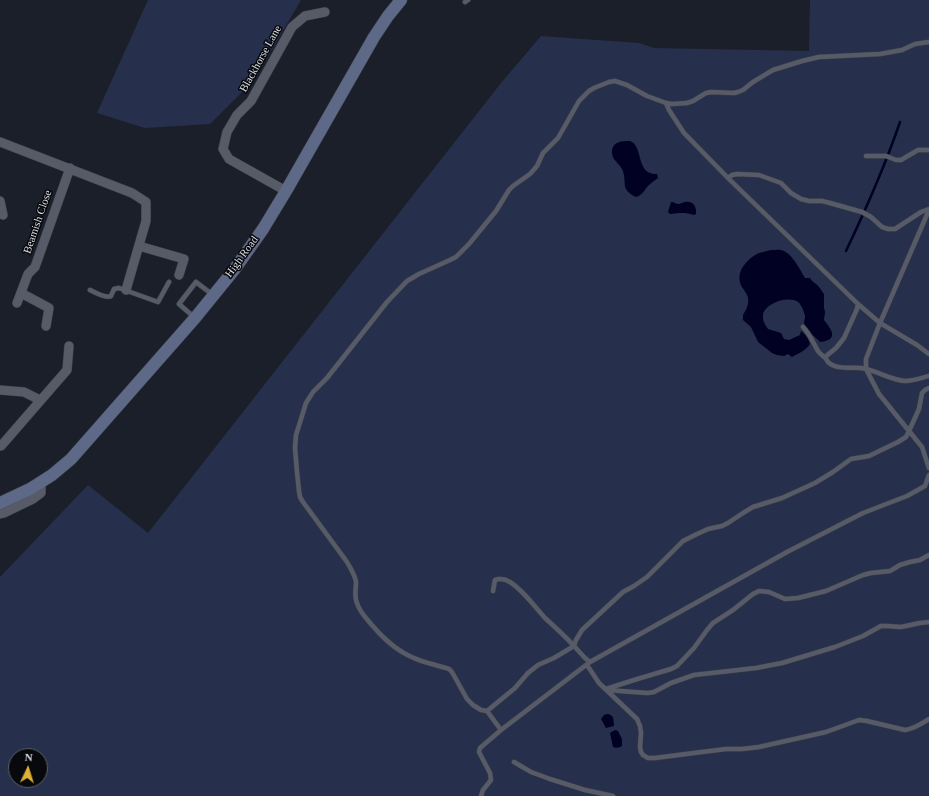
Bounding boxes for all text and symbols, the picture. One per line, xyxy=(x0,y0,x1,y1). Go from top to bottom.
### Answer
street label: Blackhorse Lane xyxy=(237,23,285,95)
street label: Beamish Close xyxy=(21,189,55,255)
street label: High Road xyxy=(223,234,261,280)
north arrow xyxy=(8,748,48,788)
text: N xyxy=(24,751,33,763)

